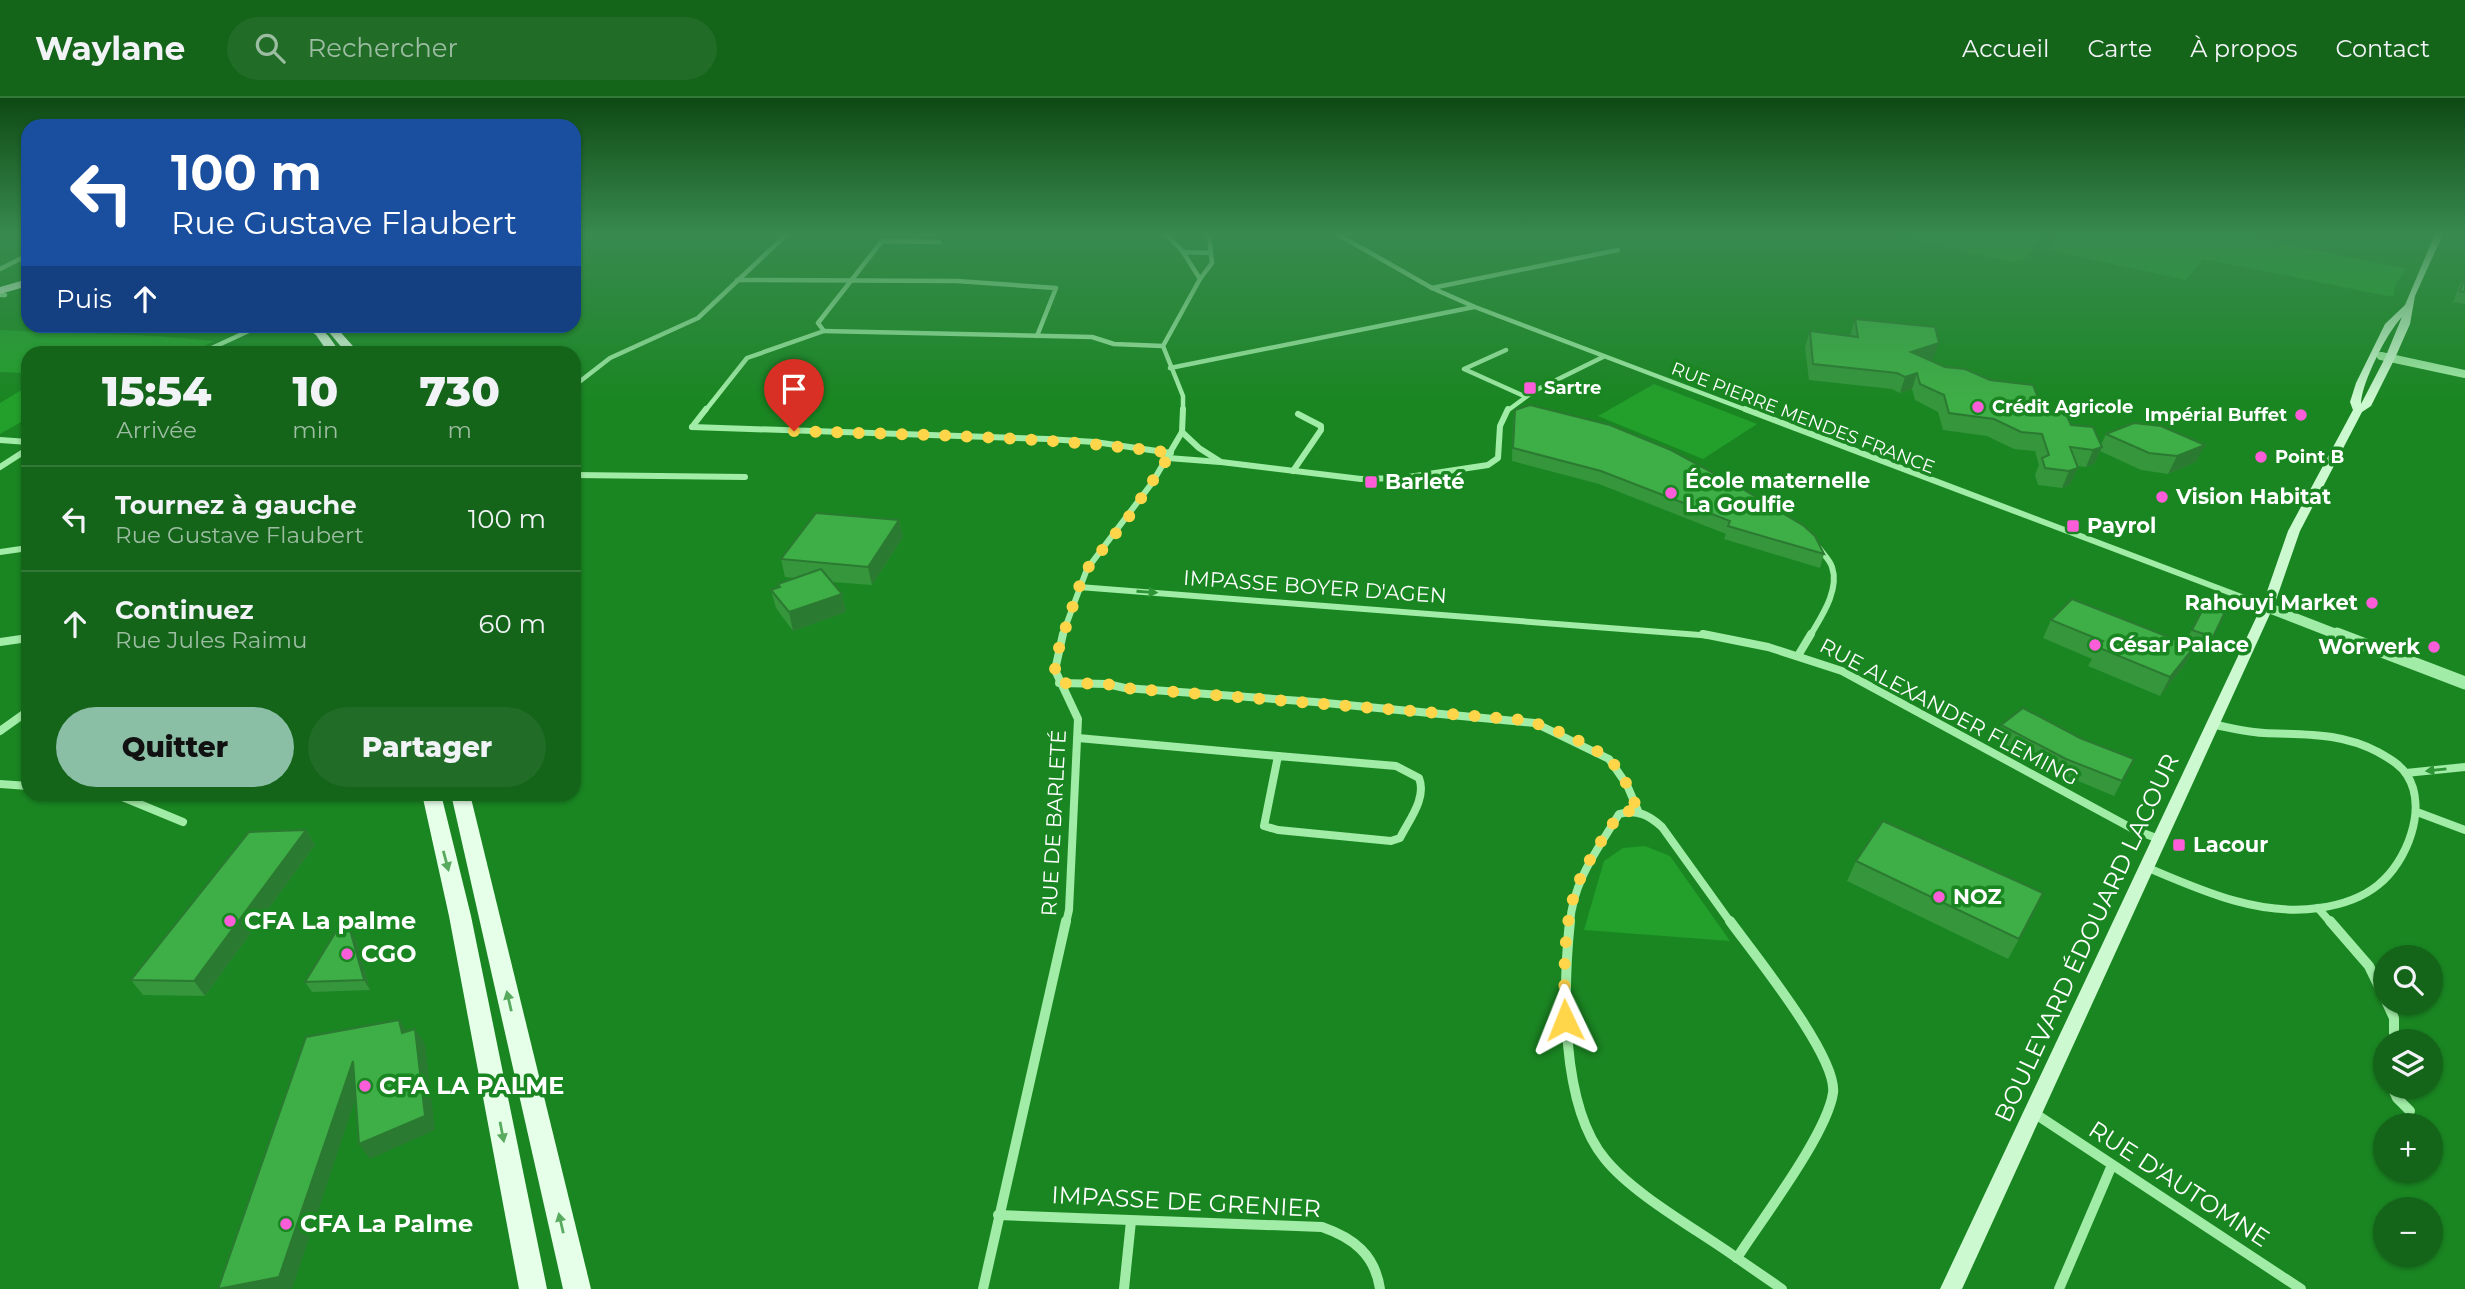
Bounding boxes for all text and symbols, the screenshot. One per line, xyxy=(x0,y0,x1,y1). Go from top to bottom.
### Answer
search box xyxy=(227,17,717,80)
text: Waylane xyxy=(35,28,185,68)
icon: search xyxy=(251,29,289,67)
text: Rechercher xyxy=(307,32,458,64)
text: Accueil xyxy=(1962,34,2049,63)
text: Carte xyxy=(2087,34,2152,63)
text: À propos xyxy=(2190,34,2297,63)
text: Contact xyxy=(2335,34,2430,63)
text: 100 m xyxy=(171,143,322,202)
icon: left xyxy=(56,147,147,238)
text: Rue Gustave Flaubert xyxy=(171,203,517,242)
icon: ahead xyxy=(126,280,164,318)
text: Puis xyxy=(56,283,112,315)
street label: RUE PIERRE MENDES FRANCE xyxy=(1668,357,1938,479)
pin xyxy=(764,359,824,431)
text: 15:54 xyxy=(102,365,211,417)
text: 10 xyxy=(293,365,338,417)
text: 730 xyxy=(420,365,500,417)
icon: arrive xyxy=(775,370,813,408)
place label: Sartre xyxy=(1544,377,1601,399)
marker: Sartre xyxy=(1522,380,1538,396)
place label: Crédit Agricole xyxy=(1992,396,2133,418)
marker: Crédit Agricole xyxy=(1970,399,1986,415)
place label: Impérial Buffet xyxy=(2144,404,2287,426)
marker: Impérial Buffet xyxy=(2293,407,2309,423)
text: Arrivée xyxy=(116,416,197,444)
text: min xyxy=(292,416,339,444)
text: m xyxy=(448,416,472,444)
place label: Point B xyxy=(2275,446,2345,468)
marker: Point B xyxy=(2253,449,2269,465)
place label: École maternelle La Goulfie xyxy=(1685,468,1870,517)
place label: Barleté xyxy=(1385,469,1465,494)
marker: Barleté xyxy=(1363,474,1379,490)
place label: Vision Habitat xyxy=(2175,484,2331,509)
marker: École maternelle La Goulfie xyxy=(1663,485,1679,501)
text: Tournez à gauche xyxy=(115,489,357,521)
marker: Vision Habitat xyxy=(2154,489,2170,505)
icon: left xyxy=(56,500,94,538)
text: 100 m xyxy=(468,503,546,535)
place label: Payrol xyxy=(2087,513,2156,538)
marker: Payrol xyxy=(2065,518,2081,534)
text: Rue Gustave Flaubert xyxy=(115,521,364,549)
street label: IMPASSE BOYER D'AGEN xyxy=(1182,565,1448,608)
one-way arrow xyxy=(1136,587,1158,598)
place label: Rahouyi Market xyxy=(2184,590,2358,615)
text: Continuez xyxy=(115,594,254,626)
marker: Rahouyi Market xyxy=(2364,595,2380,611)
icon: ahead xyxy=(56,605,94,643)
text: 60 m xyxy=(479,608,546,640)
text: Rue Jules Raimu xyxy=(115,626,307,654)
place label: César Palace xyxy=(2109,632,2249,657)
street label: RUE ALEXANDER FLEMING xyxy=(1816,633,2083,791)
place label: Worwerk xyxy=(2318,634,2420,659)
marker: César Palace xyxy=(2087,637,2103,653)
marker: Worwerk xyxy=(2426,639,2442,655)
button: Quitter xyxy=(56,707,294,787)
button: Partager xyxy=(308,707,546,787)
street label: RUE DE BARLETÉ xyxy=(1036,729,1071,917)
street label: BOULEVARD ÉDOUARD LACOUR xyxy=(1988,749,2185,1126)
one-way arrow xyxy=(2425,765,2447,776)
place label: Lacour xyxy=(2193,832,2268,857)
marker: Lacour xyxy=(2171,837,2187,853)
one-way arrow xyxy=(441,850,452,872)
place label: NOZ xyxy=(1953,884,2002,909)
marker: NOZ xyxy=(1931,889,1947,905)
place label: CFA La palme xyxy=(244,906,416,935)
marker: CFA La palme xyxy=(222,913,238,929)
place label: CGO xyxy=(361,939,416,968)
map controls xyxy=(2373,945,2443,1267)
button: search xyxy=(2373,945,2443,1015)
marker: CGO xyxy=(339,946,355,962)
position arrow xyxy=(1528,983,1602,1057)
one-way arrow xyxy=(503,990,514,1012)
button: layers xyxy=(2373,1029,2443,1099)
place label: CFA LA PALME xyxy=(379,1071,564,1100)
marker: CFA LA PALME xyxy=(357,1078,373,1094)
button: + xyxy=(2373,1113,2443,1183)
street label: RUE D'AUTOMNE xyxy=(2083,1114,2275,1253)
one-way arrow xyxy=(497,1121,508,1143)
street label: IMPASSE DE GRENIER xyxy=(1051,1180,1321,1223)
button: − xyxy=(2373,1197,2443,1267)
place label: CFA La Palme xyxy=(300,1209,473,1238)
one-way arrow xyxy=(555,1211,566,1233)
marker: CFA La Palme xyxy=(278,1216,294,1232)

